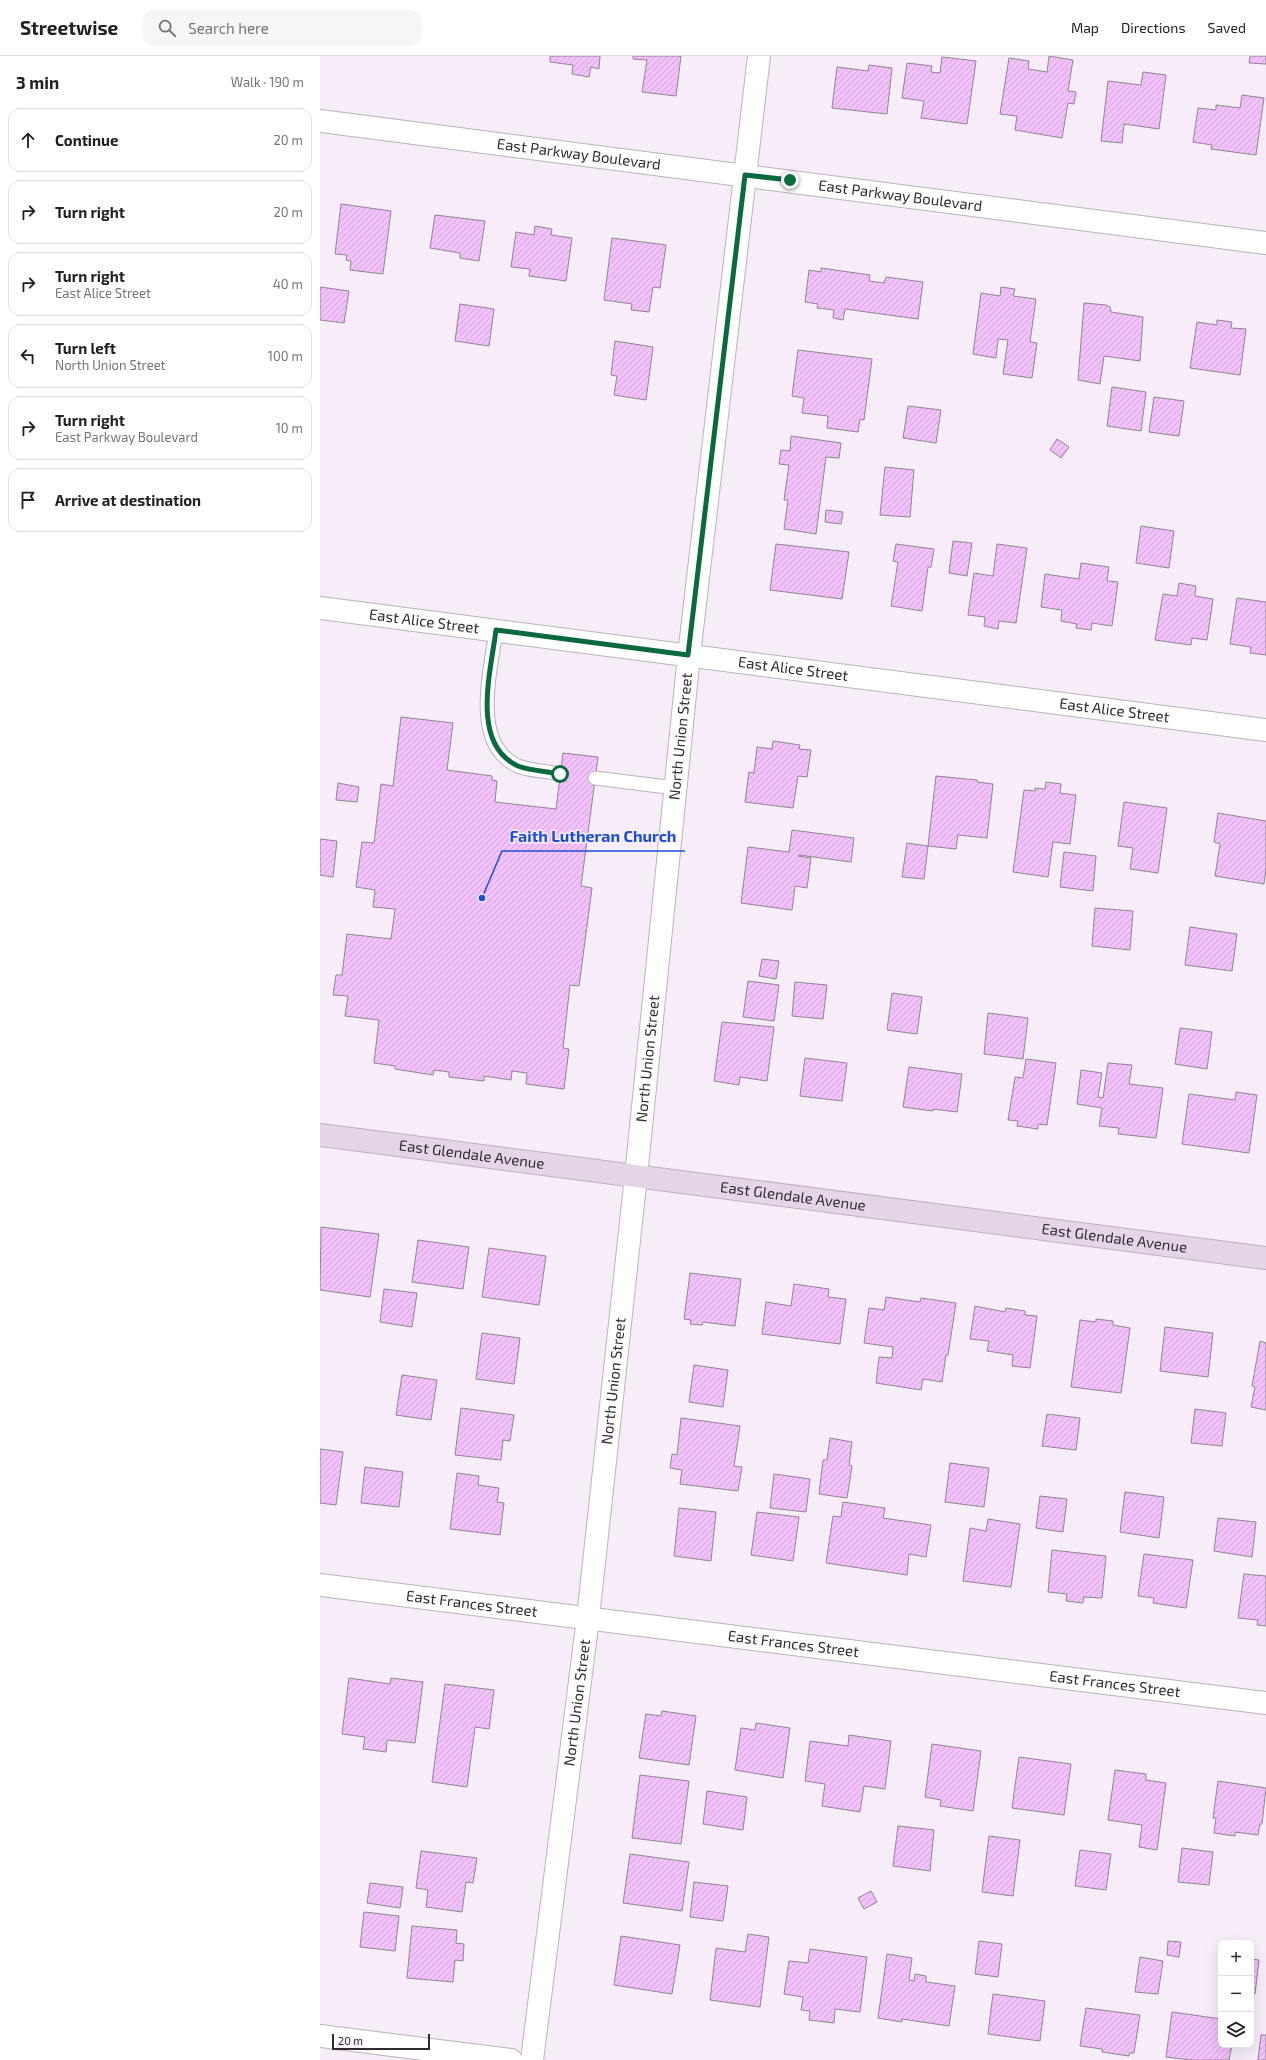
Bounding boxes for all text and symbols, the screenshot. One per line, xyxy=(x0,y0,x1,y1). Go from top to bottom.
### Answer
search box xyxy=(142,10,422,46)
text: Streetwise xyxy=(20,16,118,39)
icon: search xyxy=(156,17,178,39)
text: Search here xyxy=(188,19,269,37)
text: Map xyxy=(1071,19,1099,36)
text: Directions xyxy=(1121,19,1186,36)
text: Saved xyxy=(1208,19,1246,36)
text: 3 min xyxy=(16,72,59,92)
text: Walk · 190 m xyxy=(231,74,304,90)
icon: ahead xyxy=(17,129,39,151)
text: Continue xyxy=(55,131,118,149)
text: 20 m xyxy=(274,132,303,148)
street label: East Parkway Boulevard xyxy=(496,134,662,173)
route end xyxy=(781,171,799,189)
street label: East Parkway Boulevard xyxy=(817,175,983,214)
icon: right xyxy=(17,201,39,223)
text: Turn right xyxy=(55,203,125,221)
text: 20 m xyxy=(274,204,303,220)
text: Turn right xyxy=(55,267,125,285)
icon: right xyxy=(17,273,39,295)
text: 40 m xyxy=(273,276,303,292)
text: East Alice Street xyxy=(55,285,151,301)
text: Turn left xyxy=(55,339,116,357)
icon: left xyxy=(17,345,39,367)
text: 100 m xyxy=(268,348,303,364)
text: North Union Street xyxy=(55,357,166,373)
text: Turn right xyxy=(55,411,125,429)
icon: right xyxy=(17,417,39,439)
text: 10 m xyxy=(276,420,303,436)
text: East Parkway Boulevard xyxy=(55,429,198,445)
icon: arrive xyxy=(17,489,39,511)
text: Arrive at destination xyxy=(55,491,201,509)
street label: East Alice Street xyxy=(368,604,481,636)
street label: East Alice Street xyxy=(737,652,850,684)
street label: North Union Street xyxy=(664,672,695,801)
street label: East Alice Street xyxy=(1058,693,1171,726)
route start xyxy=(551,765,569,783)
callout: Faith Lutheran Church xyxy=(502,823,685,851)
text: Faith Lutheran Church xyxy=(510,826,676,845)
street label: North Union Street xyxy=(632,994,662,1123)
street label: East Glendale Avenue xyxy=(398,1135,546,1172)
street label: East Glendale Avenue xyxy=(719,1177,867,1214)
street label: East Glendale Avenue xyxy=(1041,1219,1188,1256)
street label: North Union Street xyxy=(597,1316,629,1445)
street label: East Frances Street xyxy=(405,1586,539,1620)
street label: East Frances Street xyxy=(727,1626,860,1660)
street label: North Union Street xyxy=(559,1638,593,1767)
street label: East Frances Street xyxy=(1048,1666,1182,1700)
map controls xyxy=(1218,1940,1254,2048)
button: + xyxy=(1218,1940,1254,1976)
button: − xyxy=(1218,1976,1254,2012)
button: layers xyxy=(1218,2012,1254,2048)
scale bar xyxy=(332,2032,430,2051)
text: 20 m xyxy=(338,2034,363,2047)

